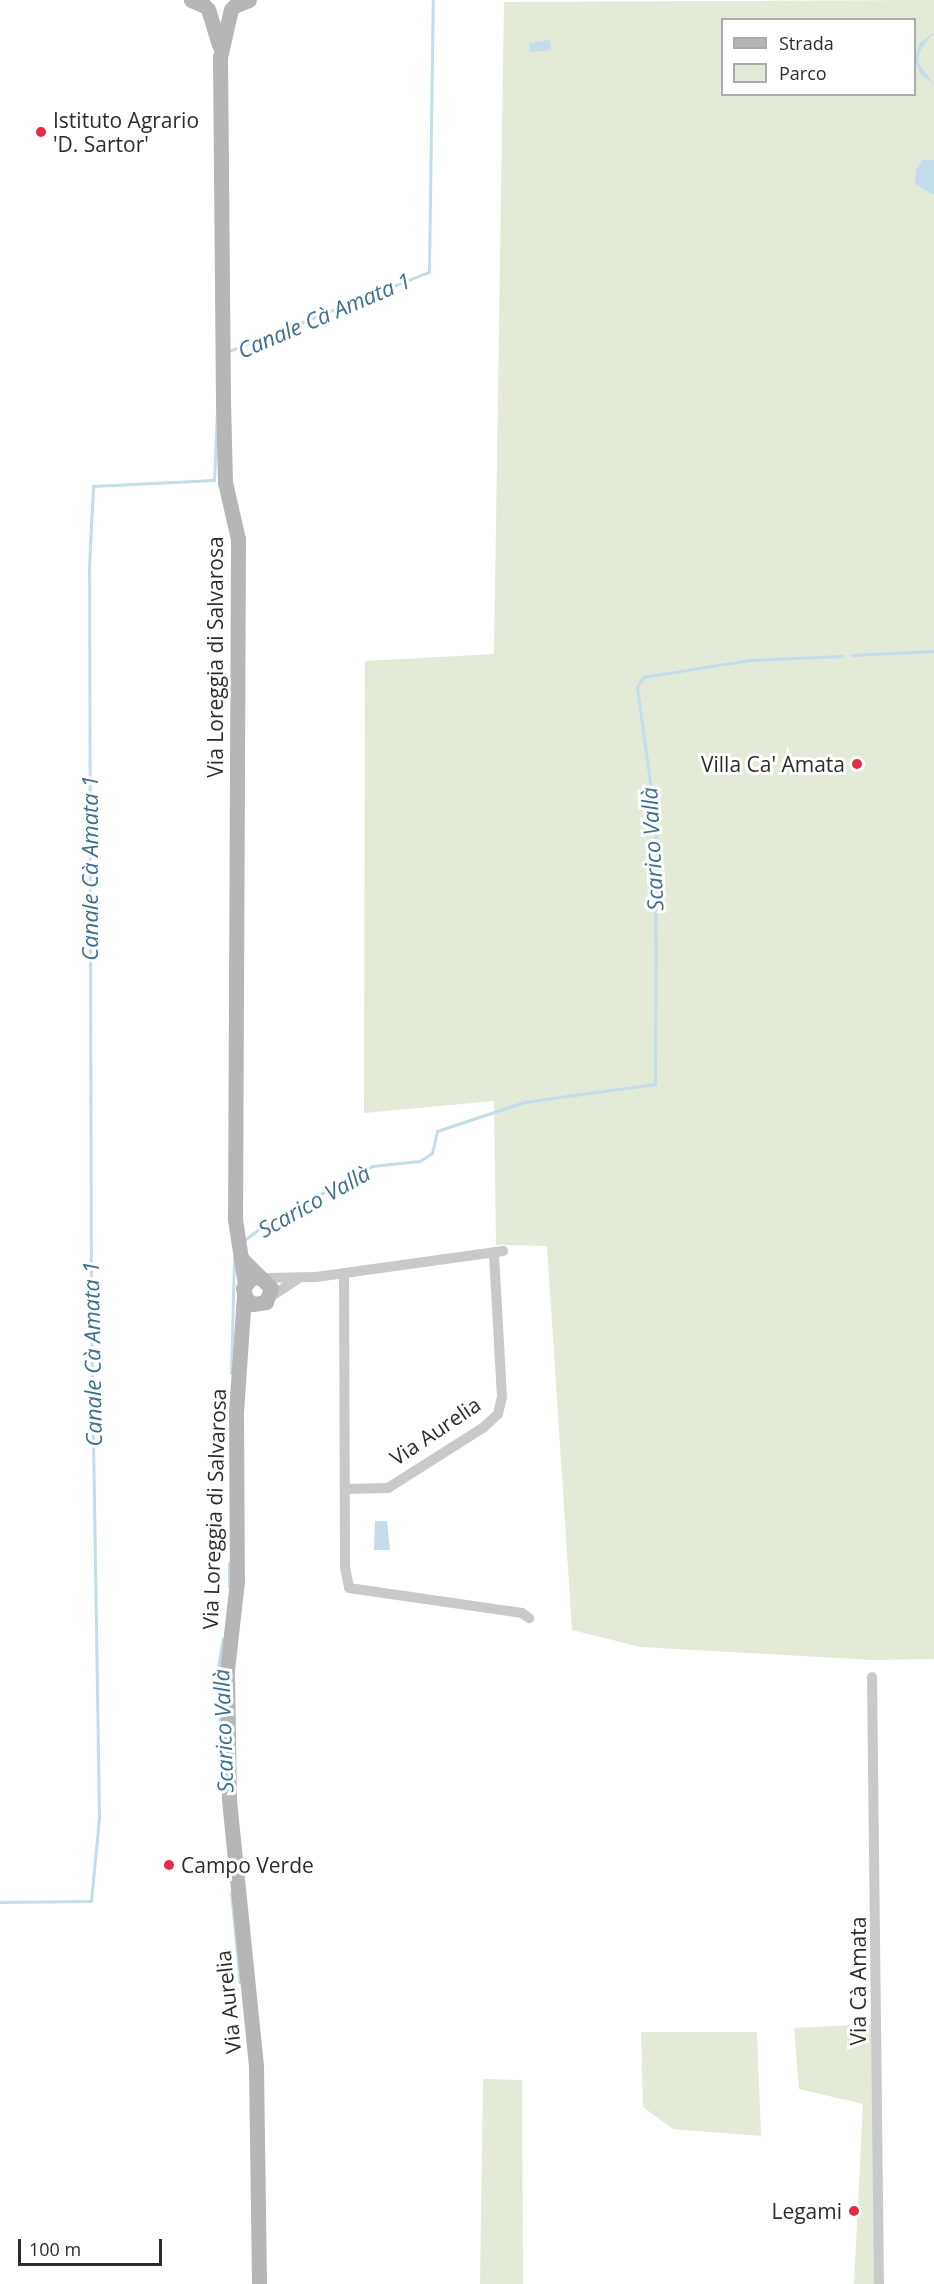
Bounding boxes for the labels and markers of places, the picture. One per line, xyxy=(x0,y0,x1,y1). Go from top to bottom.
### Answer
place label: Istituto Agrario 'D. Sartor' xyxy=(53,107,199,157)
marker: Istituto Agrario 'D. Sartor' xyxy=(34,125,48,139)
place label: Villa Ca' Amata xyxy=(701,751,845,777)
marker: Villa Ca' Amata xyxy=(850,757,864,771)
place label: Campo Verde xyxy=(181,1852,314,1878)
marker: Campo Verde xyxy=(162,1858,176,1872)
place label: Legami xyxy=(771,2198,842,2224)
marker: Legami xyxy=(847,2204,861,2218)

